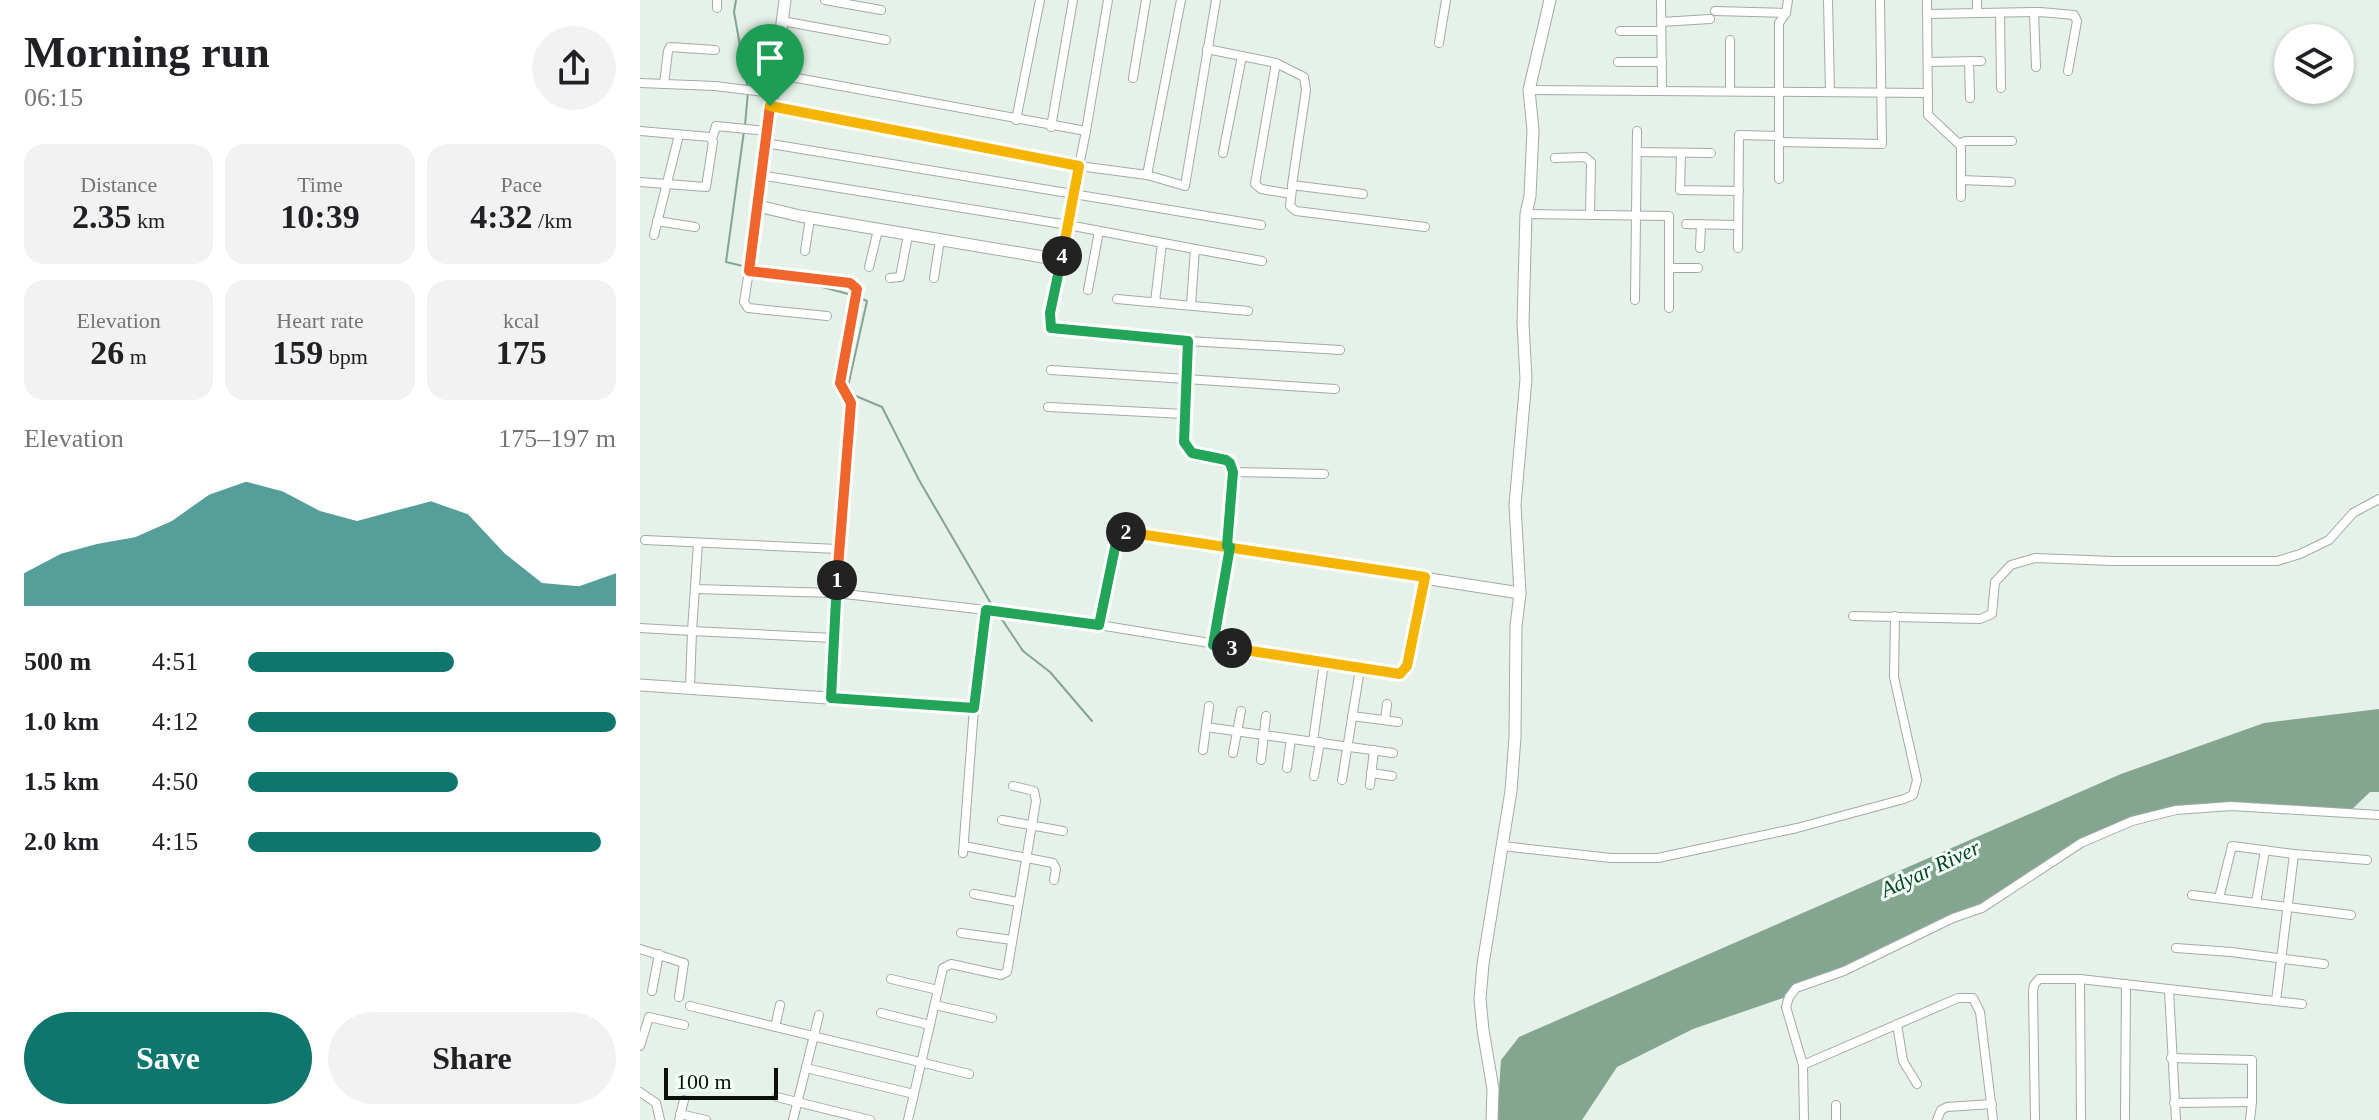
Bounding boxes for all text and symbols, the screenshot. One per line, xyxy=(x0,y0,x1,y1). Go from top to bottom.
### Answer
pin xyxy=(736,24,804,106)
map controls xyxy=(2274,24,2354,104)
button: layers xyxy=(2274,24,2354,104)
button: share xyxy=(532,26,616,110)
text: Morning run xyxy=(24,28,270,77)
icon: arrive xyxy=(748,36,792,80)
text: 06:15 xyxy=(24,83,83,112)
text: Distance xyxy=(80,172,157,197)
text: Time xyxy=(297,172,343,197)
text: Pace xyxy=(501,172,542,197)
text: 2.35 xyxy=(72,198,132,235)
text: 10:39 xyxy=(280,198,360,235)
text: 4:32 xyxy=(470,198,533,235)
text: km xyxy=(132,208,165,233)
text: /km xyxy=(533,208,572,233)
pin: 4 xyxy=(1042,236,1082,276)
text: 4 xyxy=(1057,243,1068,268)
text: Elevation xyxy=(77,308,161,333)
text: Heart rate xyxy=(276,308,364,333)
text: kcal xyxy=(503,308,540,333)
text: 26 xyxy=(90,334,124,371)
text: 159 xyxy=(272,334,323,371)
text: 175 xyxy=(496,334,547,371)
text: m xyxy=(124,344,147,369)
text: bpm xyxy=(323,344,368,369)
text: Elevation xyxy=(24,424,124,453)
text: 175–197 m xyxy=(498,424,616,453)
pin: 2 xyxy=(1106,512,1146,552)
text: 2 xyxy=(1121,519,1132,544)
pin: 1 xyxy=(817,560,857,600)
text: 1 xyxy=(832,567,843,592)
pin: 3 xyxy=(1212,628,1252,668)
text: 3 xyxy=(1227,635,1238,660)
text: 500 m xyxy=(24,647,91,676)
text: 4:51 xyxy=(152,647,198,676)
text: 1.0 km xyxy=(24,707,99,736)
text: 4:12 xyxy=(152,707,198,736)
text: 1.5 km xyxy=(24,767,99,796)
text: 4:50 xyxy=(152,767,198,796)
text: 2.0 km xyxy=(24,827,99,856)
text: 4:15 xyxy=(152,827,198,856)
water label: Adyar River xyxy=(1875,834,1984,903)
button: Save xyxy=(24,1012,312,1104)
button: Share xyxy=(328,1012,616,1104)
scale bar xyxy=(664,1064,778,1100)
text: 100 m xyxy=(676,1069,732,1094)

